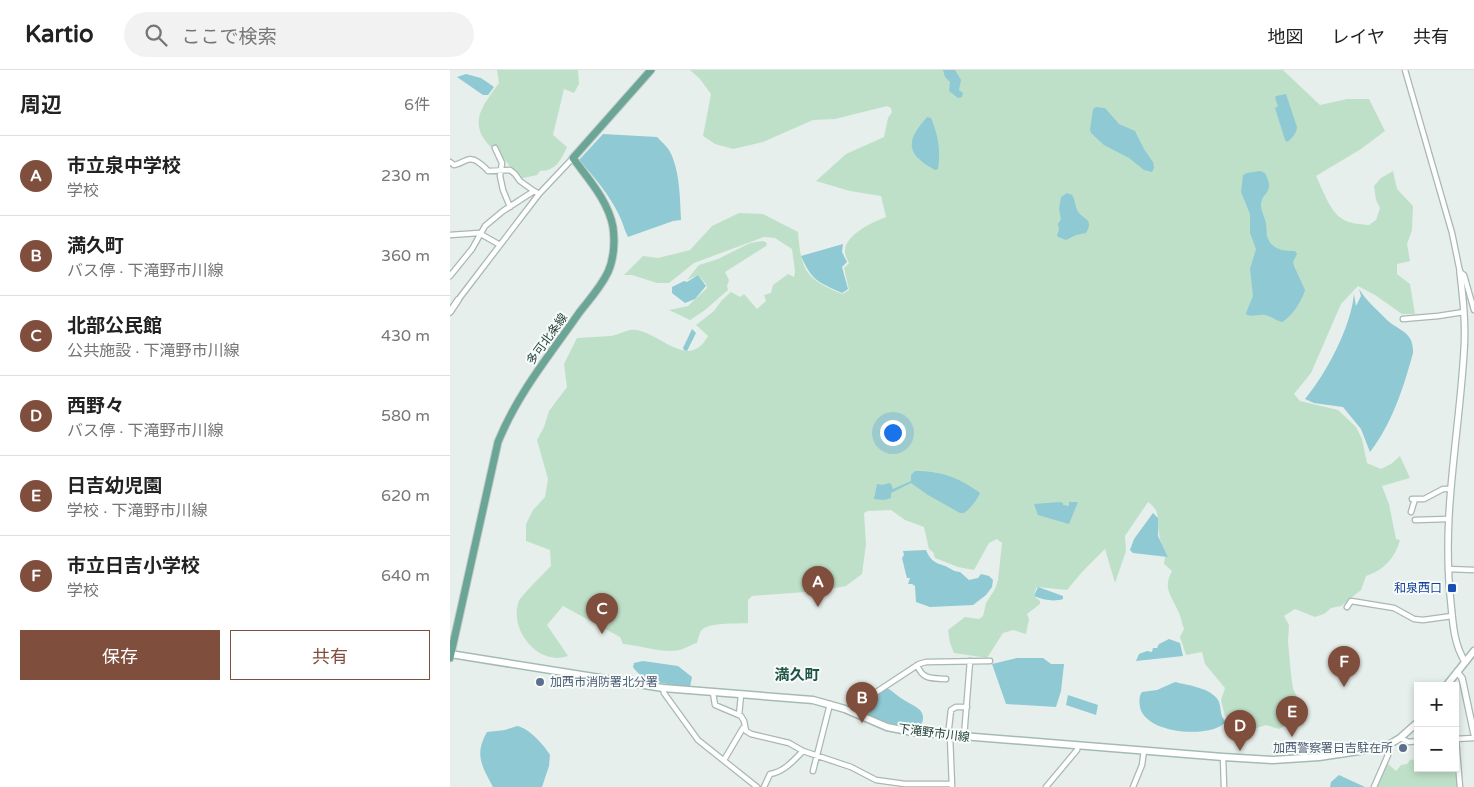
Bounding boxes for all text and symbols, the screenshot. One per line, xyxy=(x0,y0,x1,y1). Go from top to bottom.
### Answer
search box xyxy=(124,12,474,57)
text: Kartio xyxy=(25,20,94,49)
icon: search xyxy=(142,21,170,49)
text: ここで検索 xyxy=(182,26,277,48)
text: 地図 xyxy=(1268,26,1304,48)
text: レイヤ xyxy=(1332,26,1385,48)
text: 共有 xyxy=(1413,26,1449,48)
text: 周辺 xyxy=(20,93,62,118)
text: 6件 xyxy=(404,95,430,115)
text: 市立泉中学校 xyxy=(67,155,181,177)
text: A xyxy=(30,166,42,186)
text: 230 m xyxy=(381,166,430,186)
text: 学校 xyxy=(67,181,99,201)
text: 満久町 xyxy=(67,235,124,257)
text: B xyxy=(30,246,42,266)
text: 360 m xyxy=(381,246,430,266)
text: バス停 · 下滝野市川線 xyxy=(67,261,223,281)
street label: 多可北条線 xyxy=(524,311,570,367)
text: 北部公民館 xyxy=(67,315,162,337)
text: C xyxy=(30,326,42,346)
text: 430 m xyxy=(381,326,430,346)
text: 公共施設 · 下滝野市川線 xyxy=(67,341,239,361)
text: 西野々 xyxy=(67,395,124,417)
text: D xyxy=(30,406,42,426)
text: 580 m xyxy=(381,406,430,426)
your location xyxy=(880,420,906,446)
text: バス停 · 下滝野市川線 xyxy=(67,421,223,441)
text: 日吉幼児園 xyxy=(67,475,162,497)
text: E xyxy=(31,486,41,506)
text: 620 m xyxy=(381,486,430,506)
text: 学校 · 下滝野市川線 xyxy=(67,501,207,521)
text: 市立日吉小学校 xyxy=(67,555,200,577)
text: F xyxy=(31,566,41,586)
text: 640 m xyxy=(381,566,430,586)
pin: A xyxy=(802,566,834,607)
text: 学校 xyxy=(67,581,99,601)
place label: 和泉西口 xyxy=(1394,581,1442,595)
marker: 和泉西口 xyxy=(1446,582,1458,594)
pin: C xyxy=(586,593,618,634)
button: 保存 xyxy=(20,630,220,680)
button: 共有 xyxy=(230,630,430,680)
pin: F xyxy=(1328,646,1360,687)
district label: 満久町 xyxy=(774,666,820,684)
place label: 加西市消防署北分署 xyxy=(550,675,658,689)
marker: 加西市消防署北分署 xyxy=(534,676,546,688)
pin: B xyxy=(846,682,878,723)
map controls xyxy=(1414,682,1459,772)
button: + xyxy=(1414,682,1459,727)
pin: E xyxy=(1276,696,1308,737)
pin: D xyxy=(1224,710,1256,751)
street label: 下滝野市川線 xyxy=(897,722,971,744)
button: − xyxy=(1414,727,1459,772)
place label: 加西警察署日吉駐在所 xyxy=(1273,741,1393,755)
marker: 加西警察署日吉駐在所 xyxy=(1397,742,1409,754)

